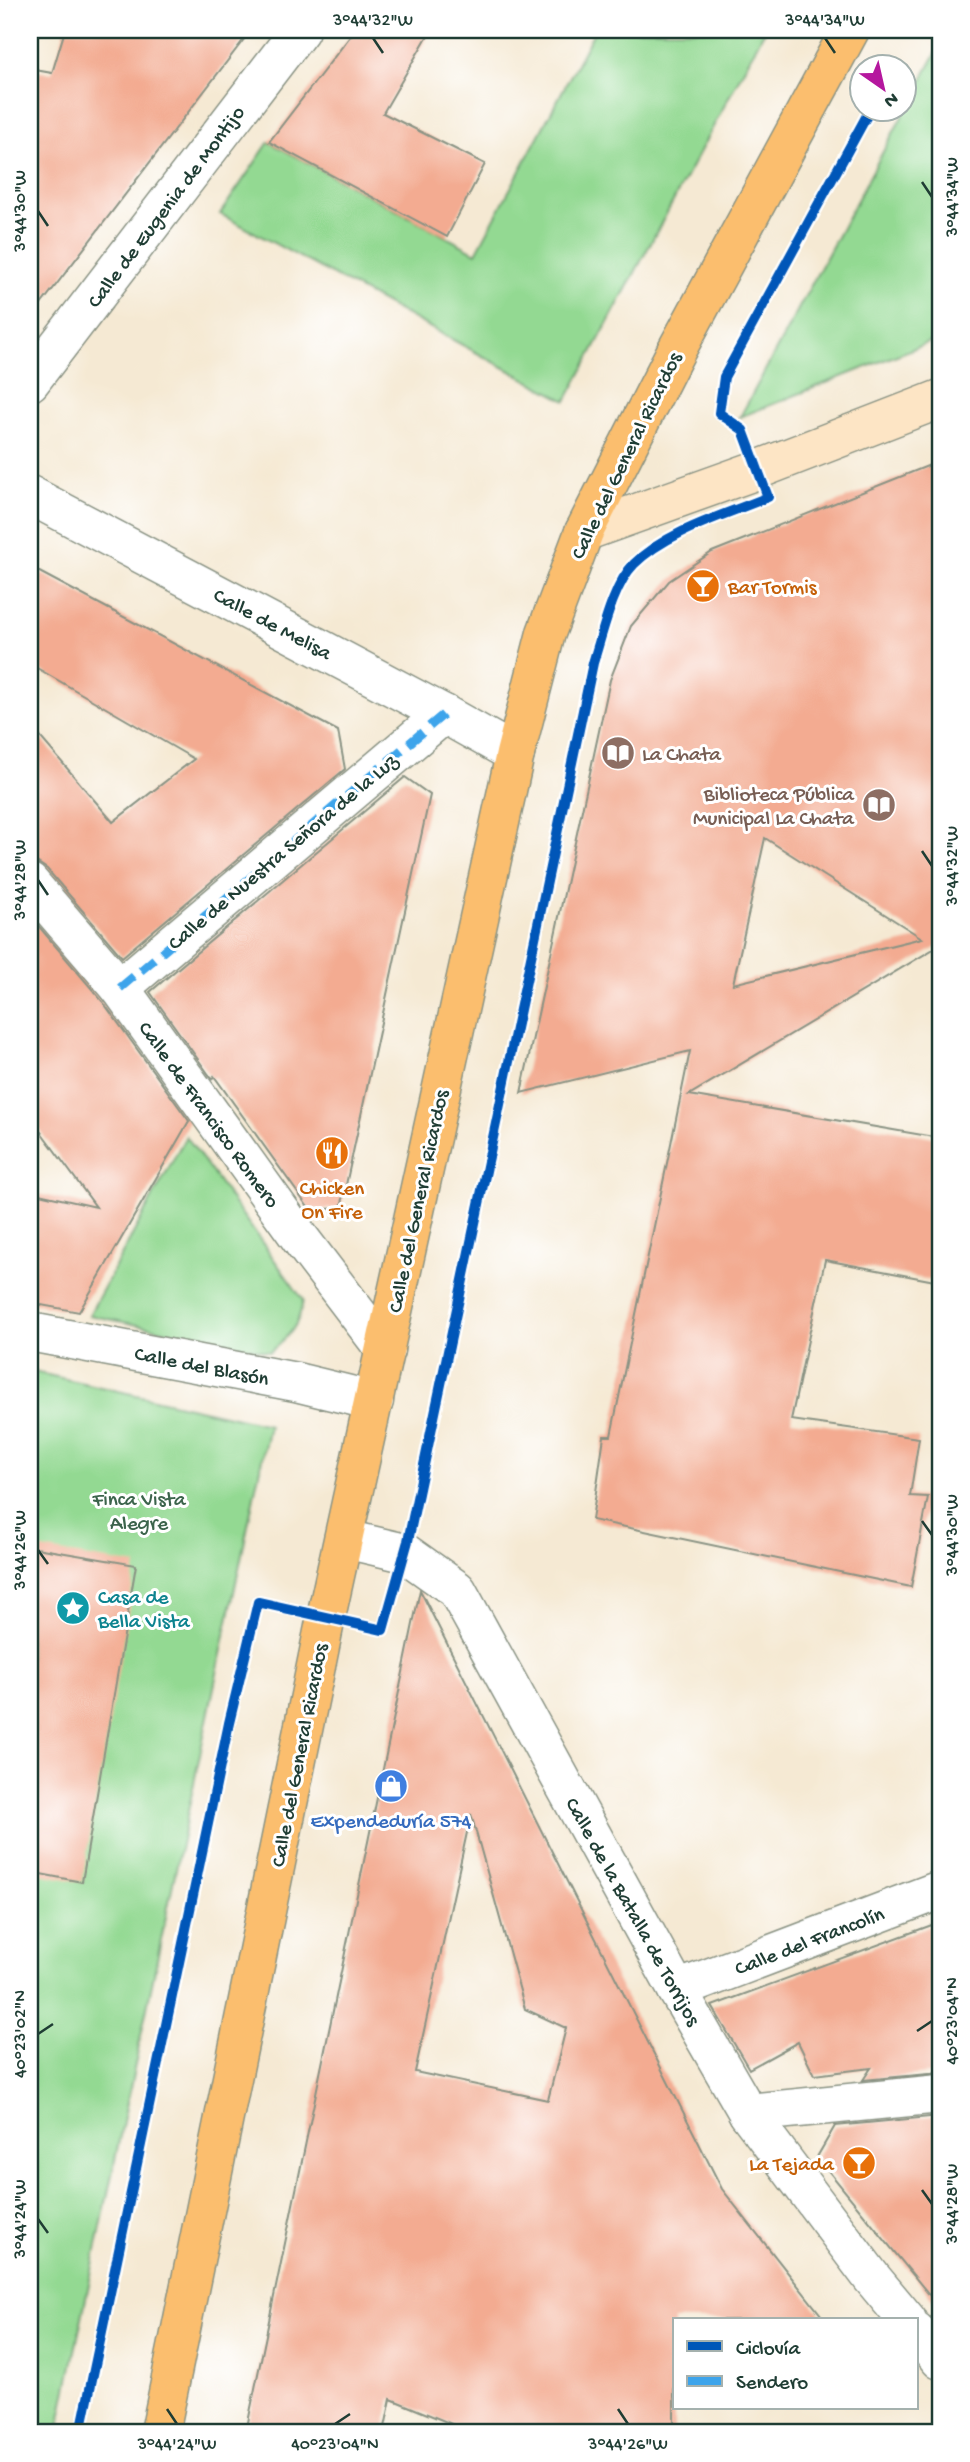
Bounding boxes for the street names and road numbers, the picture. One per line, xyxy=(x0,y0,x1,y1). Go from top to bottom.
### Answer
street label: Calle de Eugenia de Montijo xyxy=(84,102,252,314)
street label: Calle del General Ricardos xyxy=(567,348,690,564)
street label: Calle de Melisa xyxy=(208,584,336,668)
street label: Calle de Nuestra Señora de la Luz xyxy=(164,750,405,957)
street label: Calle de Francisco Romero xyxy=(131,1018,283,1214)
street label: Calle del General Ricardos xyxy=(385,1087,457,1315)
street label: Calle del Blasón xyxy=(132,1343,271,1394)
street label: Calle del General Ricardos xyxy=(267,1641,336,1870)
street label: Calle de la Batalla de Torrijos xyxy=(558,1794,705,2032)
street label: Calle del Francolín xyxy=(732,1903,888,1983)

